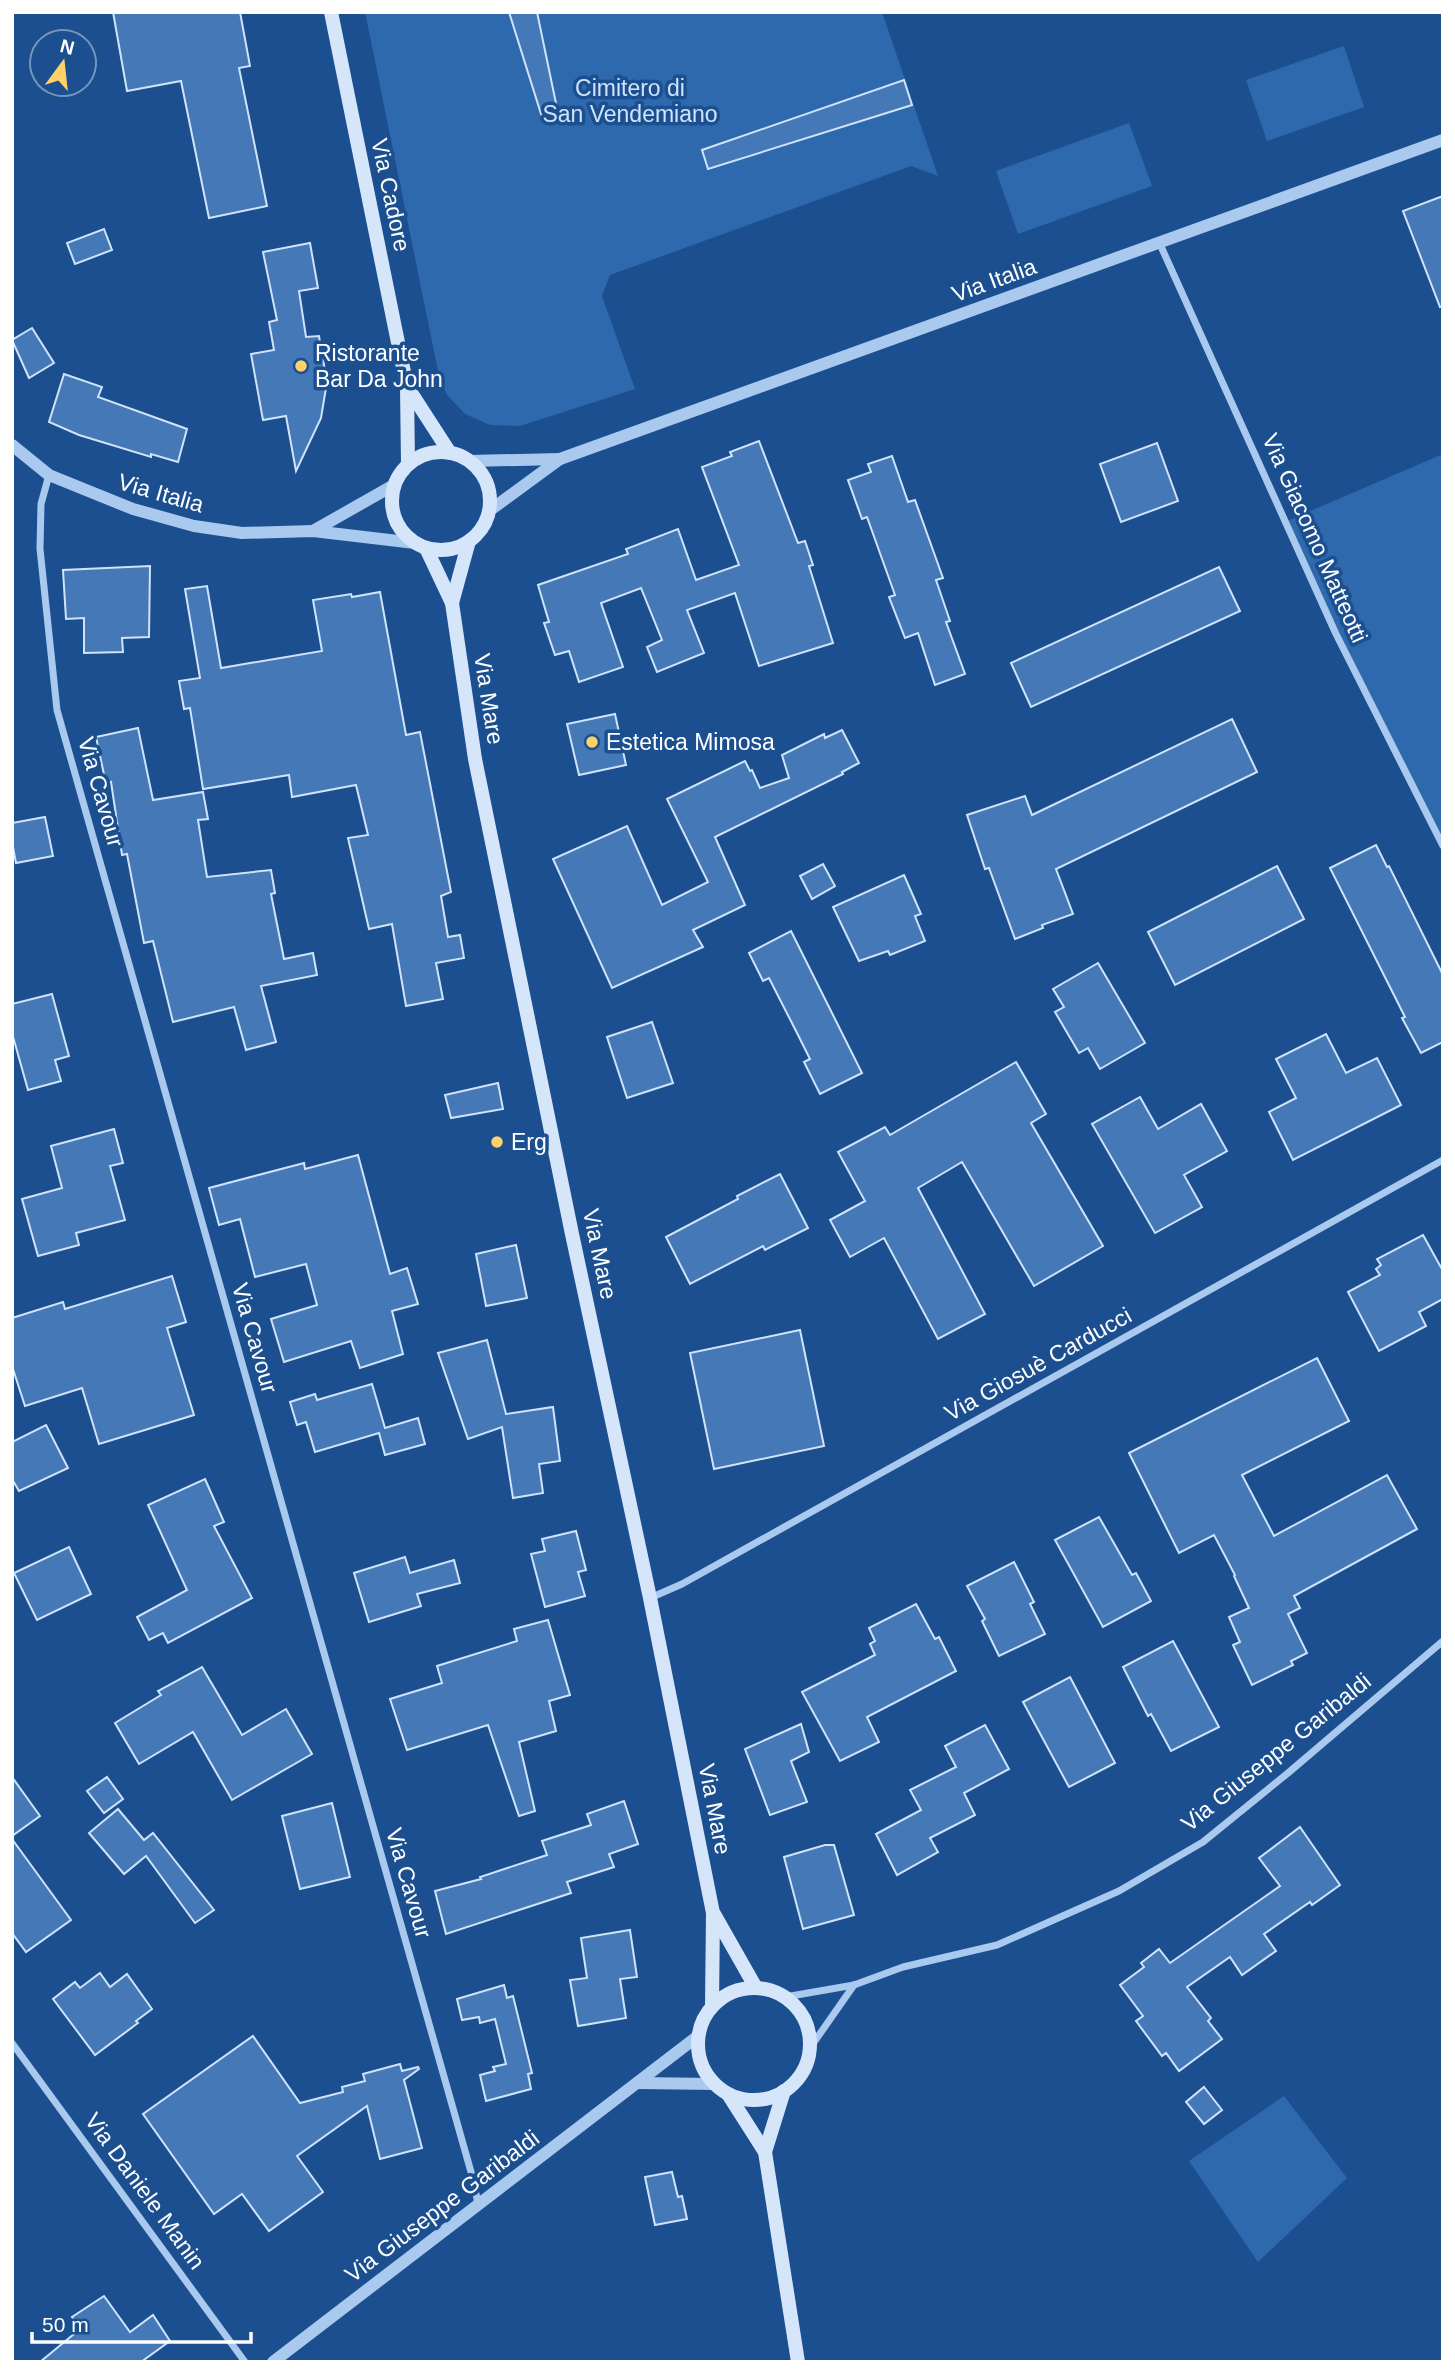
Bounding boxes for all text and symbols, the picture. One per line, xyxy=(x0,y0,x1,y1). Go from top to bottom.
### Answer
north arrow xyxy=(28,28,98,98)
text: N xyxy=(58,35,77,59)
park label: Cimitero di San Vendemiano xyxy=(542,75,718,127)
street label: Via Cadore xyxy=(366,136,416,254)
street label: Via Italia xyxy=(948,253,1040,307)
place label: Ristorante Bar Da John xyxy=(315,340,443,392)
marker: Ristorante Bar Da John xyxy=(293,358,309,374)
street label: Via Giacomo Matteotti xyxy=(1257,430,1373,646)
street label: Via Italia xyxy=(115,468,207,518)
street label: Via Mare xyxy=(469,652,509,746)
place label: Estetica Mimosa xyxy=(606,729,775,755)
street label: Via Cavour xyxy=(73,734,129,850)
marker: Estetica Mimosa xyxy=(584,734,600,750)
place label: Erg xyxy=(511,1129,547,1155)
marker: Erg xyxy=(489,1134,505,1150)
street label: Via Mare xyxy=(578,1206,622,1302)
street label: Via Cavour xyxy=(227,1280,283,1396)
street label: Via Giosuè Carducci xyxy=(940,1302,1136,1426)
street label: Via Giuseppe Garibaldi xyxy=(1176,1668,1376,1836)
street label: Via Mare xyxy=(693,1762,737,1856)
street label: Via Cavour xyxy=(381,1825,437,1941)
street label: Via Daniele Manin xyxy=(80,2108,210,2274)
street label: Via Giuseppe Garibaldi xyxy=(340,2125,544,2287)
scale bar xyxy=(32,2300,250,2344)
text: 50 m xyxy=(42,2313,89,2336)

